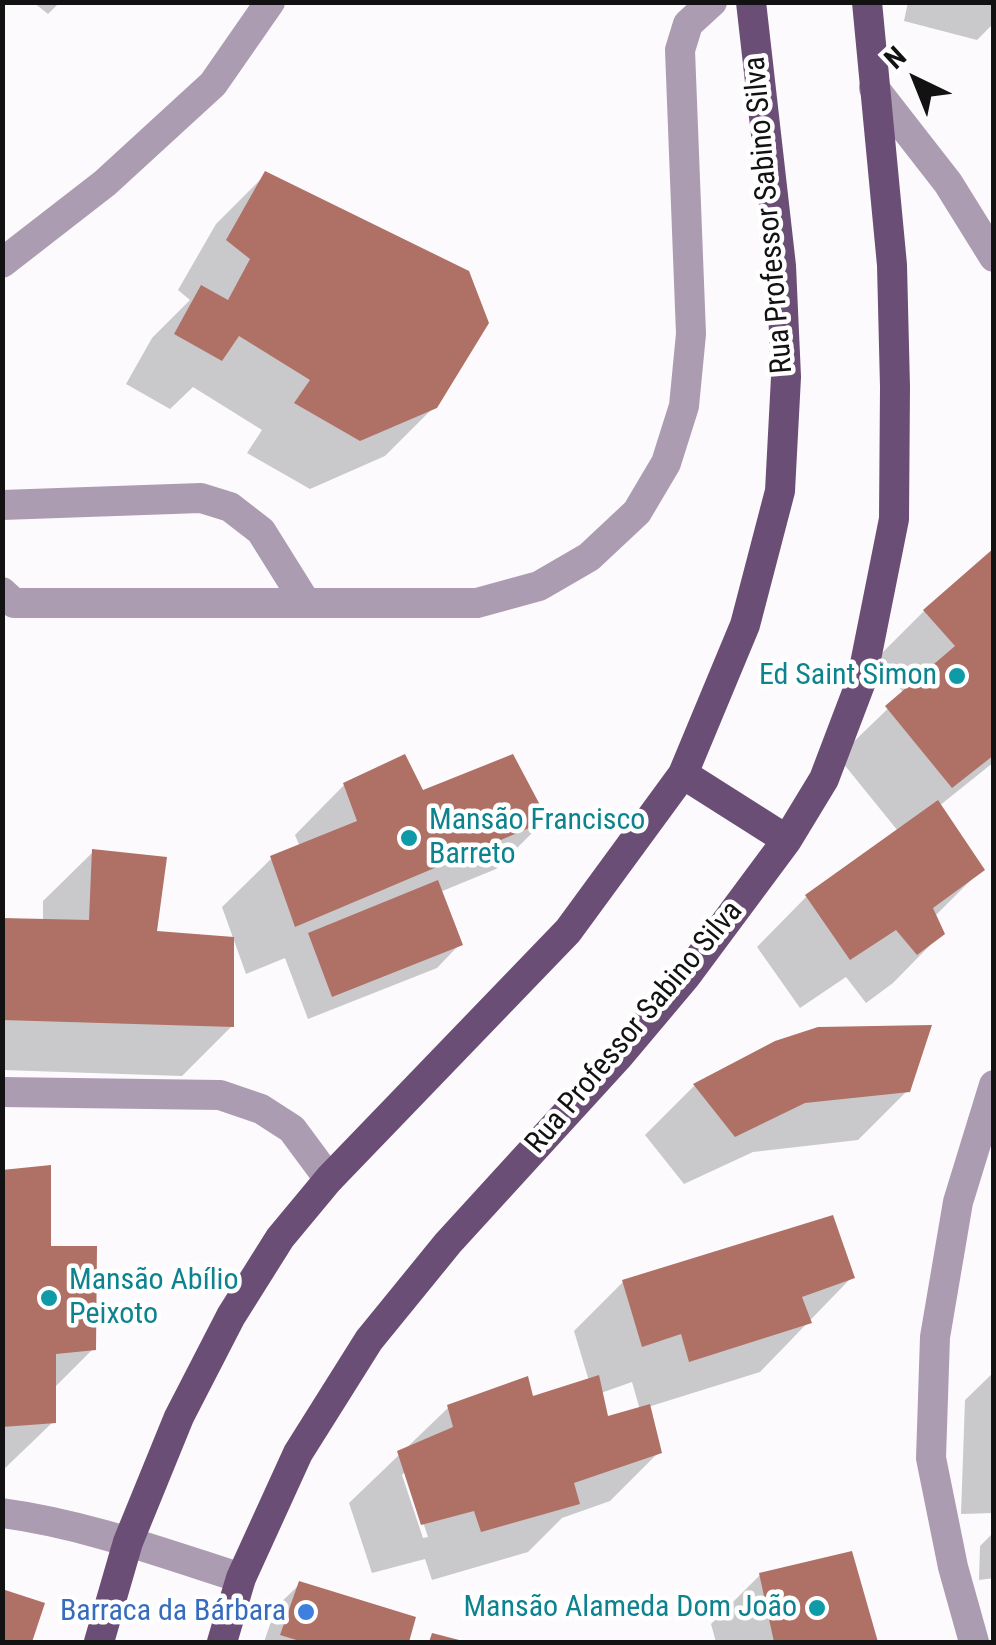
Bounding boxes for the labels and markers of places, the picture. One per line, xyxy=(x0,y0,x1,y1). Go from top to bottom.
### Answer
place label: Ed Saint Simon xyxy=(759,658,937,694)
marker: Ed Saint Simon xyxy=(946,665,968,687)
place label: Mansão Francisco Barreto xyxy=(429,803,645,874)
marker: Mansão Francisco Barreto xyxy=(398,827,420,849)
place label: Mansão Abílio Peixoto xyxy=(69,1263,239,1334)
marker: Mansão Abílio Peixoto xyxy=(38,1287,60,1309)
place label: Mansão Alameda Dom João xyxy=(463,1590,797,1626)
place label: Barraca da Bárbara xyxy=(60,1594,286,1630)
marker: Mansão Alameda Dom João xyxy=(806,1597,828,1619)
marker: Barraca da Bárbara xyxy=(295,1601,317,1623)

